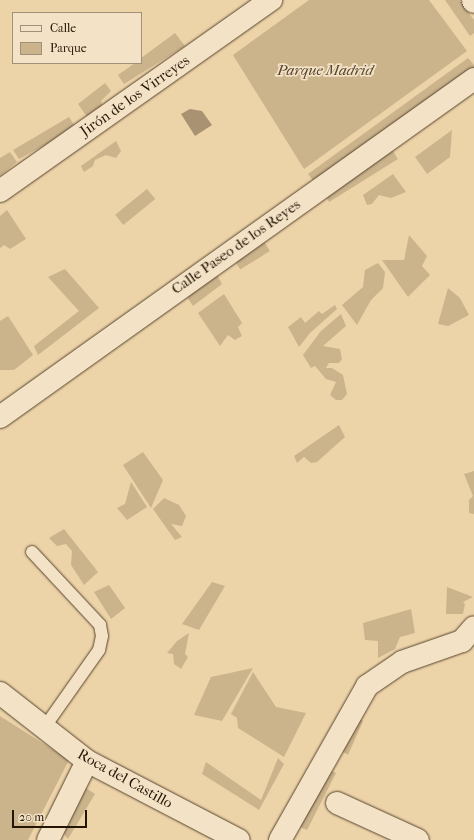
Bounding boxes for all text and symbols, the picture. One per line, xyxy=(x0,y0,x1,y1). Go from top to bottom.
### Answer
legend xyxy=(12,12,142,64)
text: Calle xyxy=(50,21,76,35)
text: Parque xyxy=(50,41,87,55)
street label: Jirón de los Virreyes xyxy=(77,52,193,140)
park label: Parque Madrid xyxy=(277,62,373,80)
street label: Calle Paseo de los Reyes xyxy=(168,196,304,298)
street label: Roca del Castillo xyxy=(74,745,176,813)
scale bar xyxy=(14,802,89,828)
text: 20 m xyxy=(19,810,44,824)

